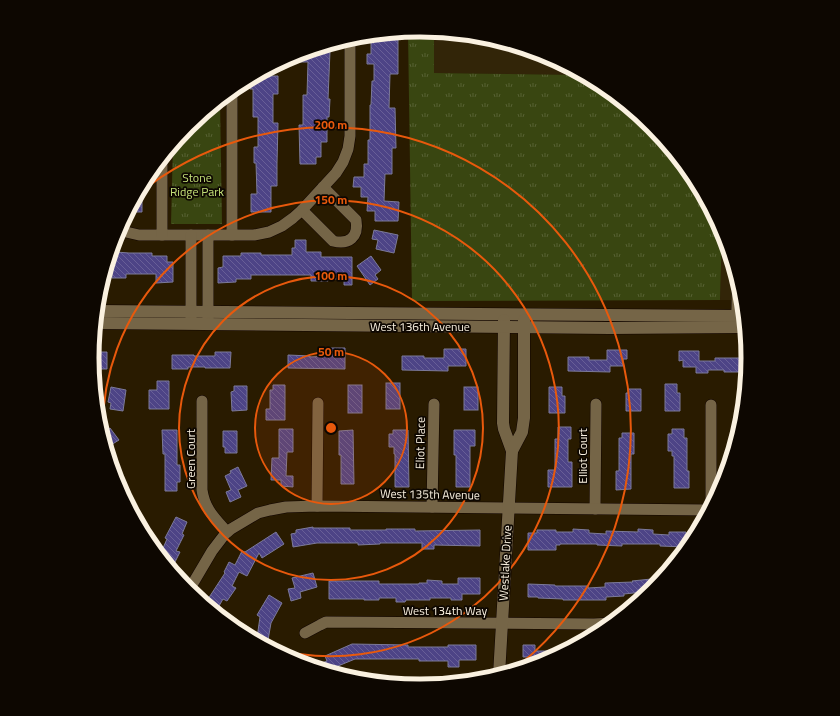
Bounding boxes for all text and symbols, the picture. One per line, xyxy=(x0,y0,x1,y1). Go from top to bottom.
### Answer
text: 200 m xyxy=(315,115,347,134)
park label: Stone Ridge Park xyxy=(170,168,224,201)
text: 150 m xyxy=(315,190,347,209)
text: 100 m xyxy=(315,266,347,285)
street label: West 136th Avenue xyxy=(370,317,470,336)
text: 50 m xyxy=(318,342,344,361)
street label: Eliot Place xyxy=(410,417,430,469)
centre of rings xyxy=(324,421,338,435)
street label: Green Court xyxy=(181,428,200,489)
street label: Elliot Court xyxy=(573,428,592,484)
street label: West 135th Avenue xyxy=(380,484,480,504)
street label: Westlake Drive xyxy=(494,525,516,601)
street label: West 134th Way xyxy=(403,601,487,620)

